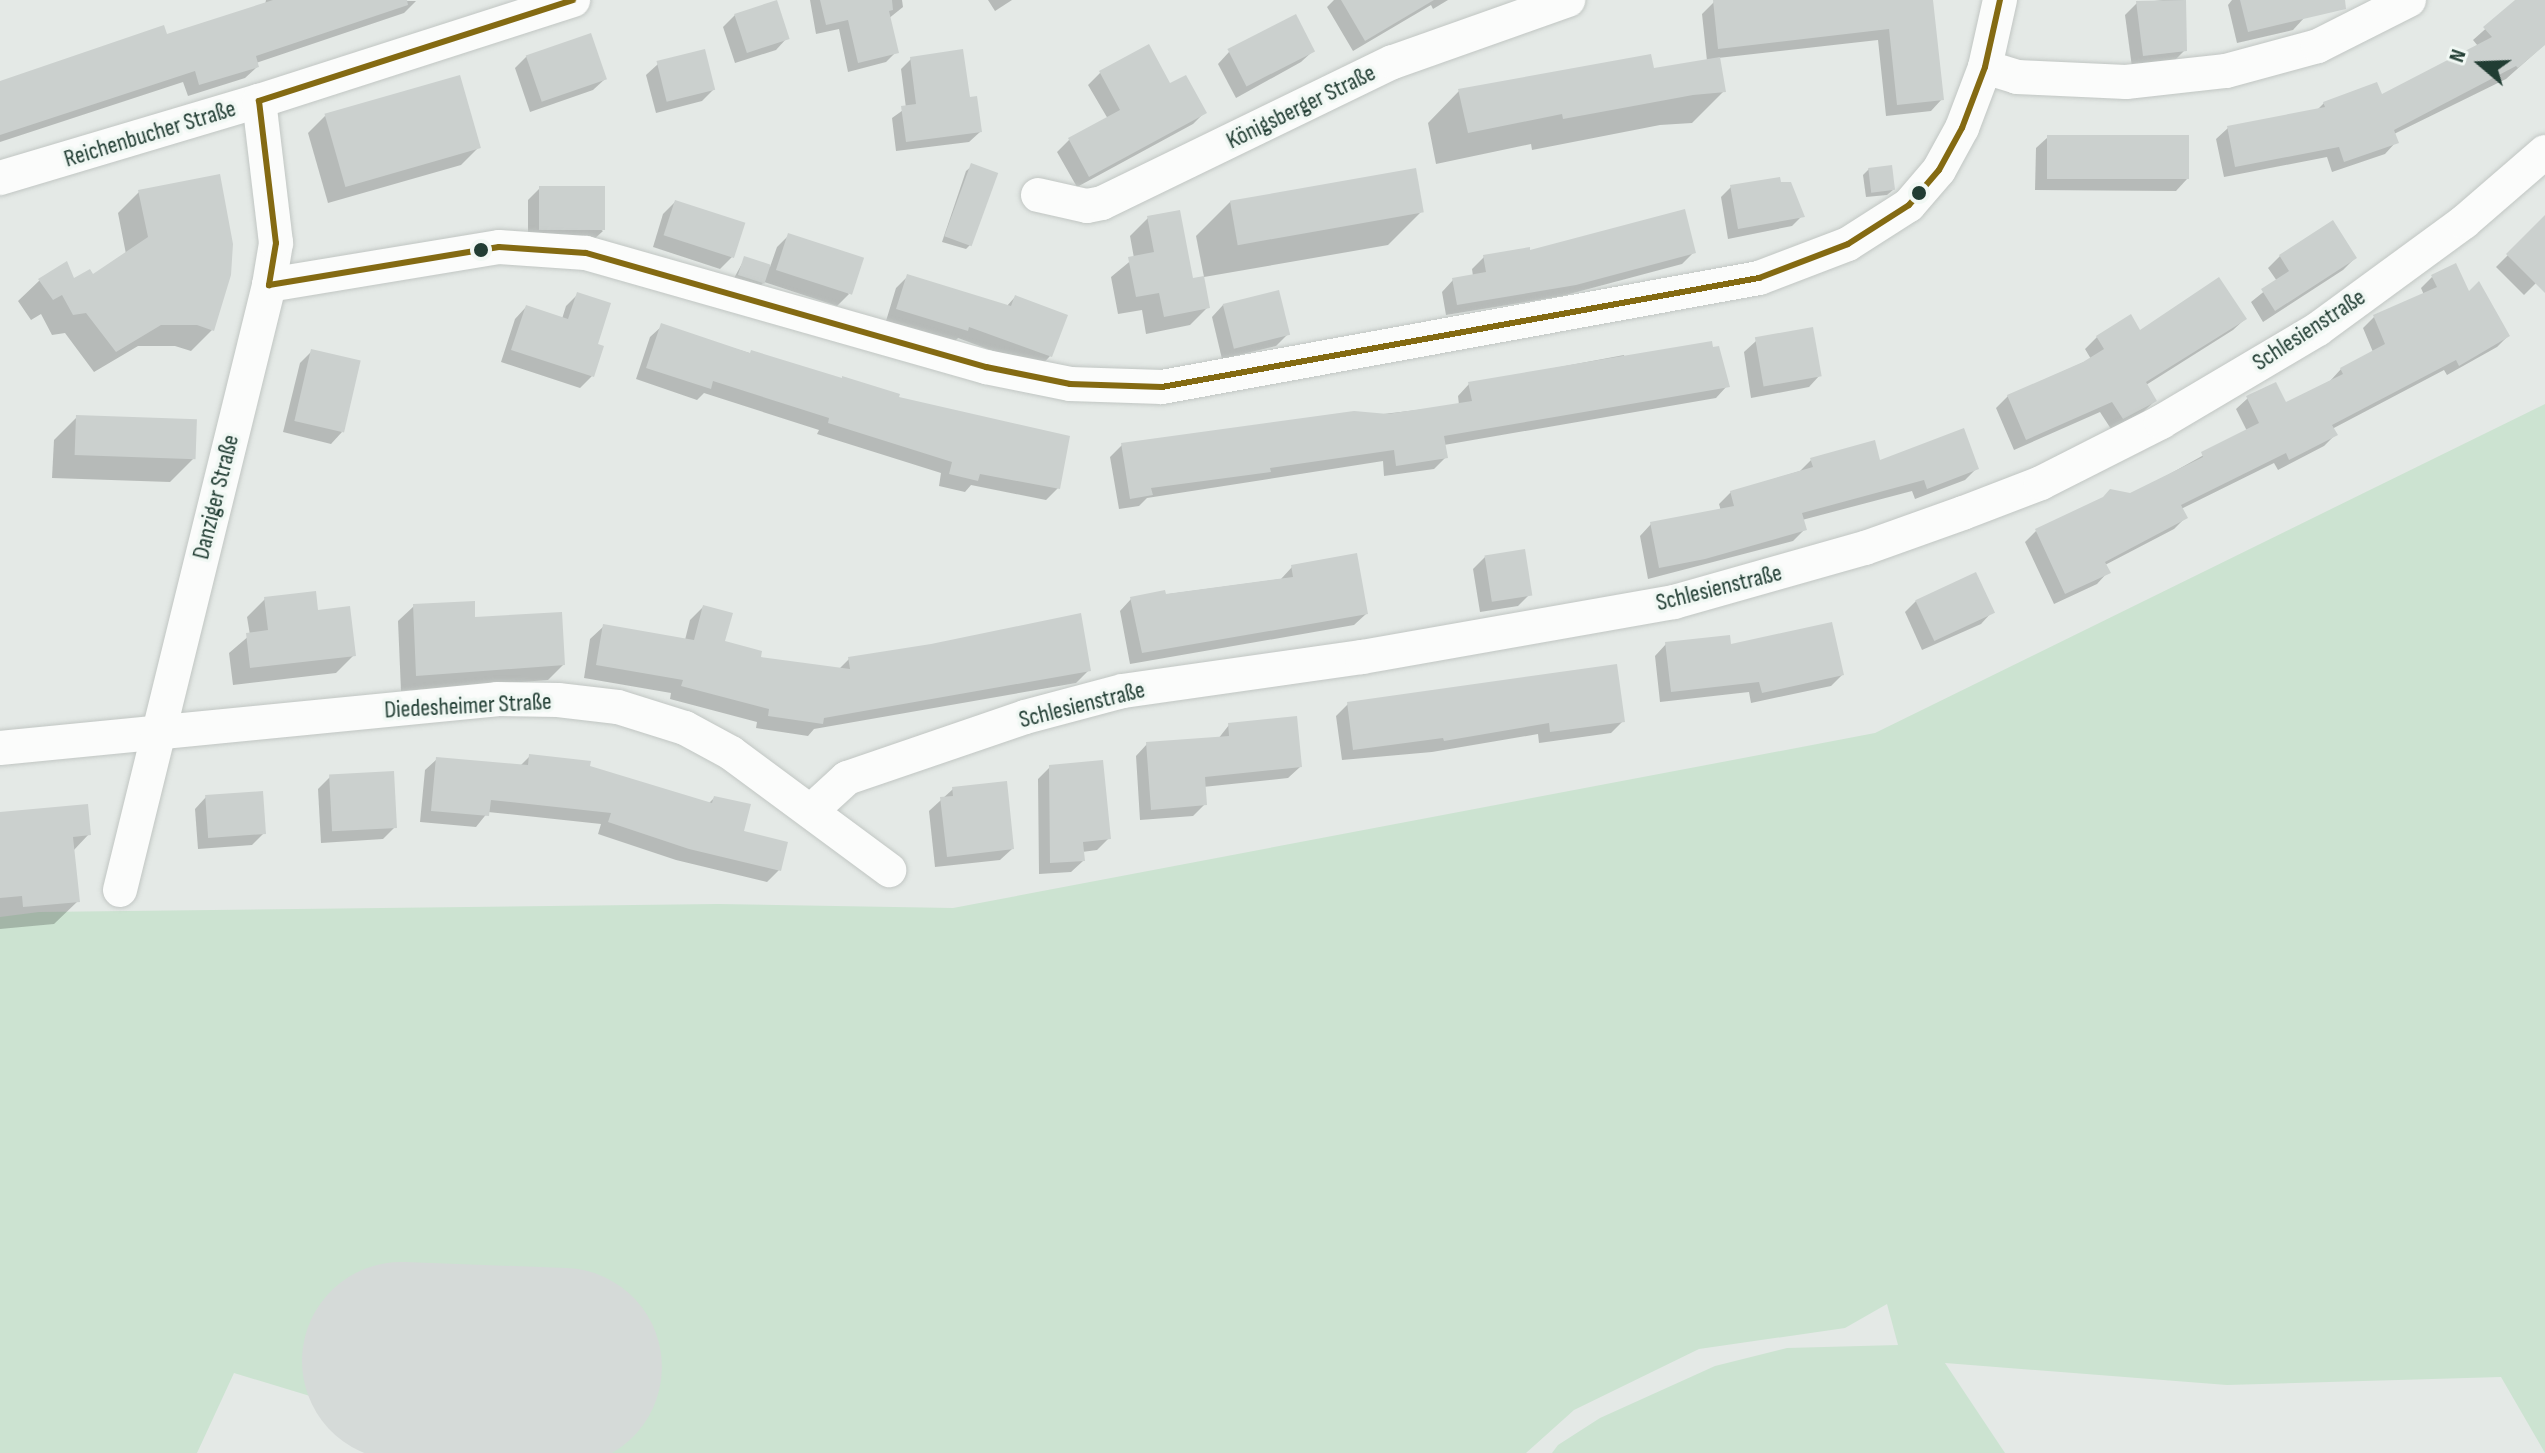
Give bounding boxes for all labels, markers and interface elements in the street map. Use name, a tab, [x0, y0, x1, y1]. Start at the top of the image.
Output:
north arrow	[2441, 24, 2521, 104]
text: N	[2443, 46, 2473, 66]
street label: Königsberger Straße	[1222, 59, 1380, 155]
street label: Reichenbucher Straße	[61, 94, 239, 174]
unlabelled marker	[1911, 185, 1927, 201]
unlabelled marker	[473, 242, 489, 258]
street label: Schlesienstraße	[2247, 283, 2371, 377]
street label: Danziger Straße	[187, 432, 245, 562]
street label: Schlesienstraße	[1653, 558, 1785, 618]
street label: Schlesienstraße	[1016, 675, 1148, 735]
street label: Diedesheimer Straße	[384, 687, 552, 725]

